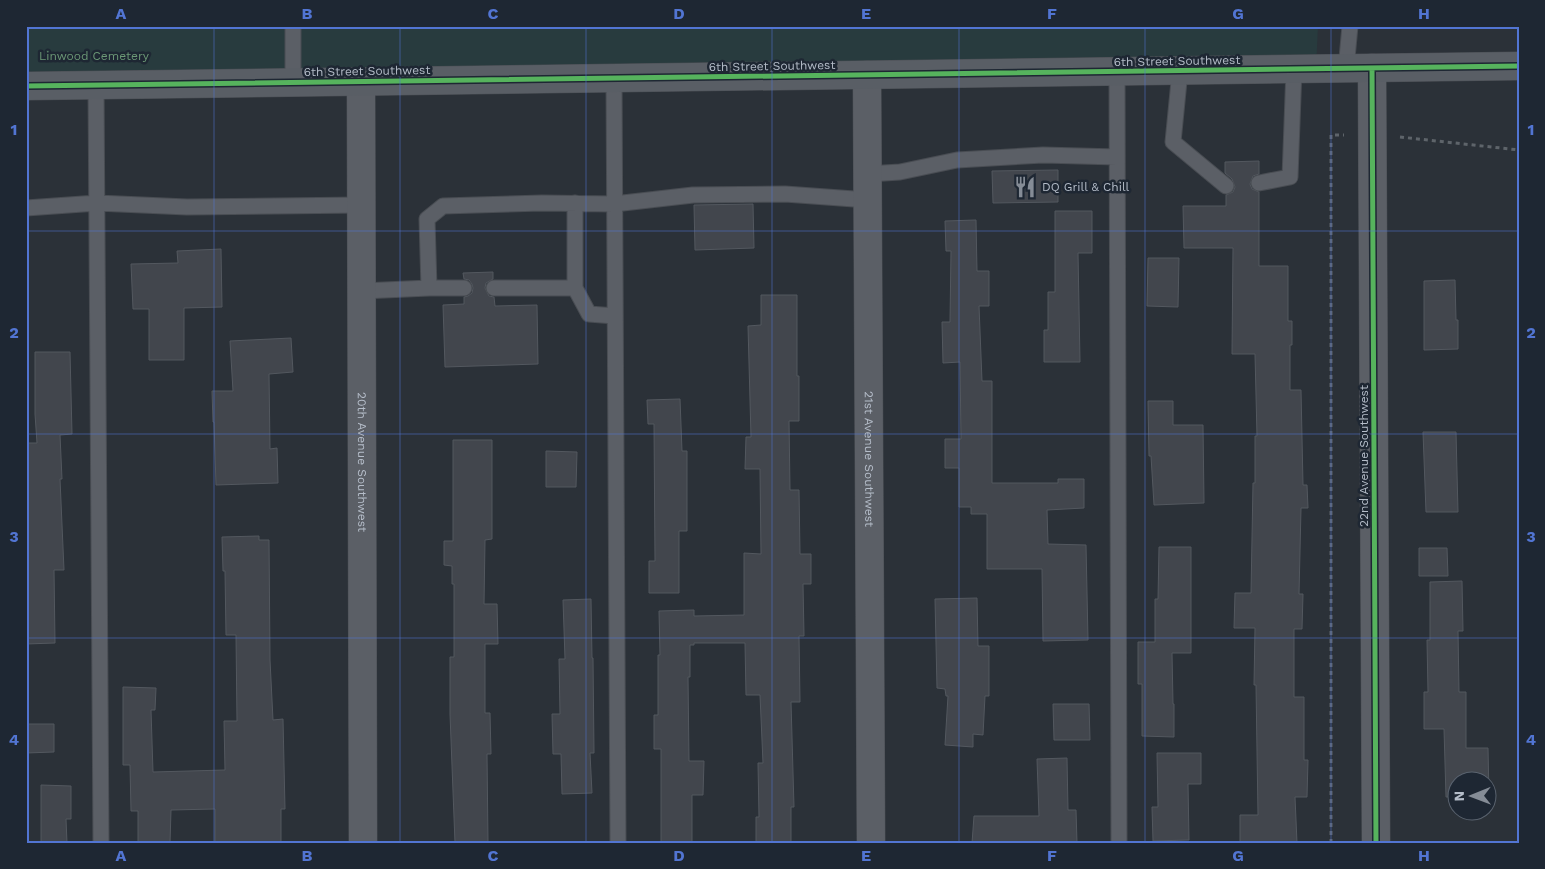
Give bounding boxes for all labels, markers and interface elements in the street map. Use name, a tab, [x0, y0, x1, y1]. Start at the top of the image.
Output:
text: A	[116, 4, 127, 23]
text: B	[302, 4, 313, 23]
text: C	[488, 4, 499, 23]
text: D	[673, 4, 685, 23]
text: E	[861, 4, 871, 23]
text: F	[1047, 4, 1057, 23]
text: G	[1232, 4, 1244, 23]
text: H	[1418, 4, 1430, 23]
park label: Linwood Cemetery	[39, 49, 150, 63]
street label: 6th Street Southwest	[1113, 53, 1241, 69]
street label: 6th Street Southwest	[708, 58, 836, 74]
street label: 6th Street Southwest	[303, 63, 431, 79]
text: 1	[11, 120, 17, 139]
text: 1	[1528, 120, 1534, 139]
restaurant icon: DQ Grill & Chill	[1012, 174, 1038, 200]
place label: DQ Grill & Chill	[1042, 180, 1130, 194]
text: 2	[9, 323, 19, 342]
text: 2	[1526, 323, 1536, 342]
street label: 22nd Avenue Southwest	[1357, 385, 1371, 527]
street label: 21st Avenue Southwest	[862, 391, 876, 527]
street label: 20th Avenue Southwest	[355, 392, 369, 532]
text: 3	[9, 527, 19, 546]
text: 3	[1526, 527, 1536, 546]
text: 4	[9, 730, 19, 749]
text: 4	[1526, 730, 1536, 749]
north arrow	[1448, 772, 1498, 822]
text: N	[1451, 791, 1467, 802]
text: A	[116, 846, 127, 865]
text: B	[302, 846, 313, 865]
text: C	[488, 846, 499, 865]
text: D	[673, 846, 685, 865]
text: E	[861, 846, 871, 865]
text: F	[1047, 846, 1057, 865]
text: G	[1232, 846, 1244, 865]
text: H	[1418, 846, 1430, 865]

